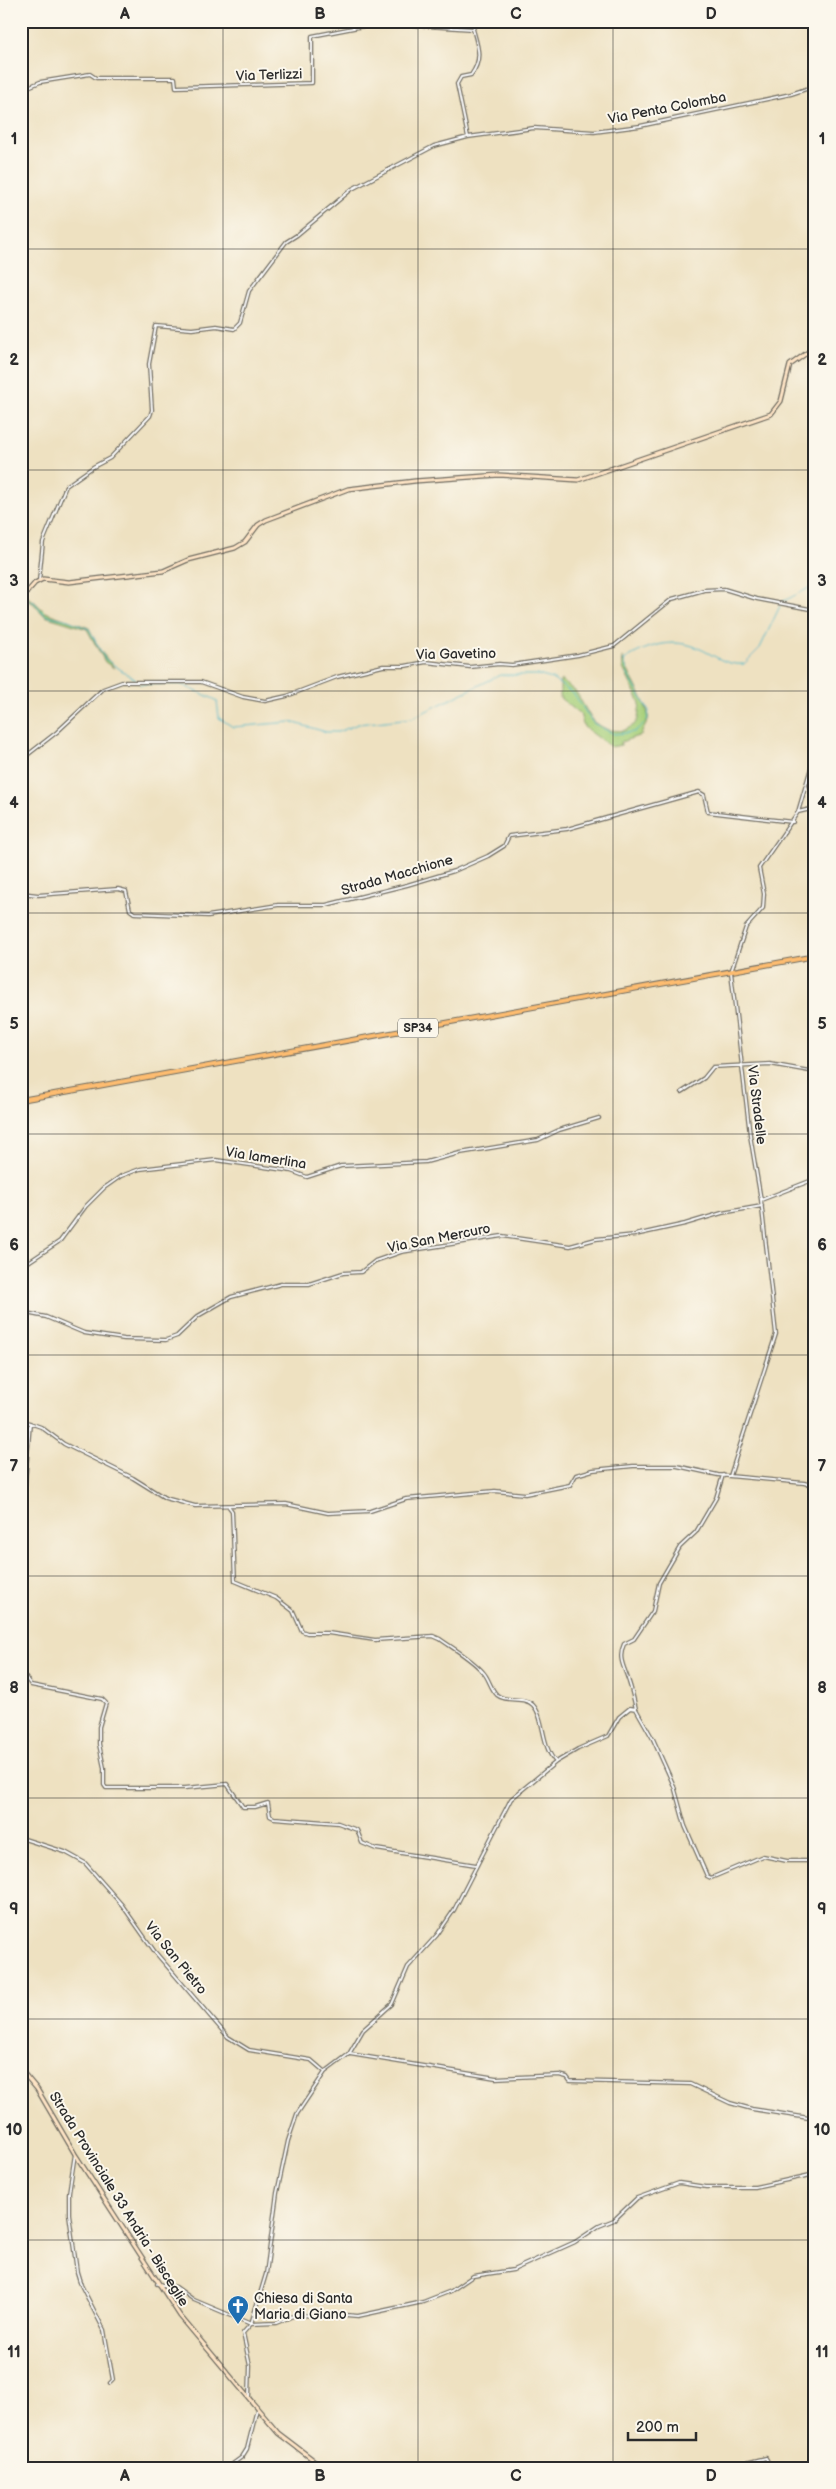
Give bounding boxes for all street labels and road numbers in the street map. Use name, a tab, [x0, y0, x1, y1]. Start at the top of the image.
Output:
street label: Via Terlizzi	[235, 65, 303, 85]
street label: Via Penta Colomba	[606, 88, 728, 128]
street label: Via Gavetino	[416, 645, 496, 663]
street label: Strada Macchione	[339, 851, 455, 899]
road number: SP34	[398, 1018, 438, 1038]
street label: Via Stradelle	[744, 1064, 770, 1146]
street label: Via lamerlina	[224, 1143, 308, 1173]
street label: Via San Mercuro	[386, 1220, 492, 1256]
street label: Via San Pietro	[141, 1918, 211, 1998]
street label: Strada Provinciale 33 Andria - Bisceglie	[46, 2089, 192, 2309]

